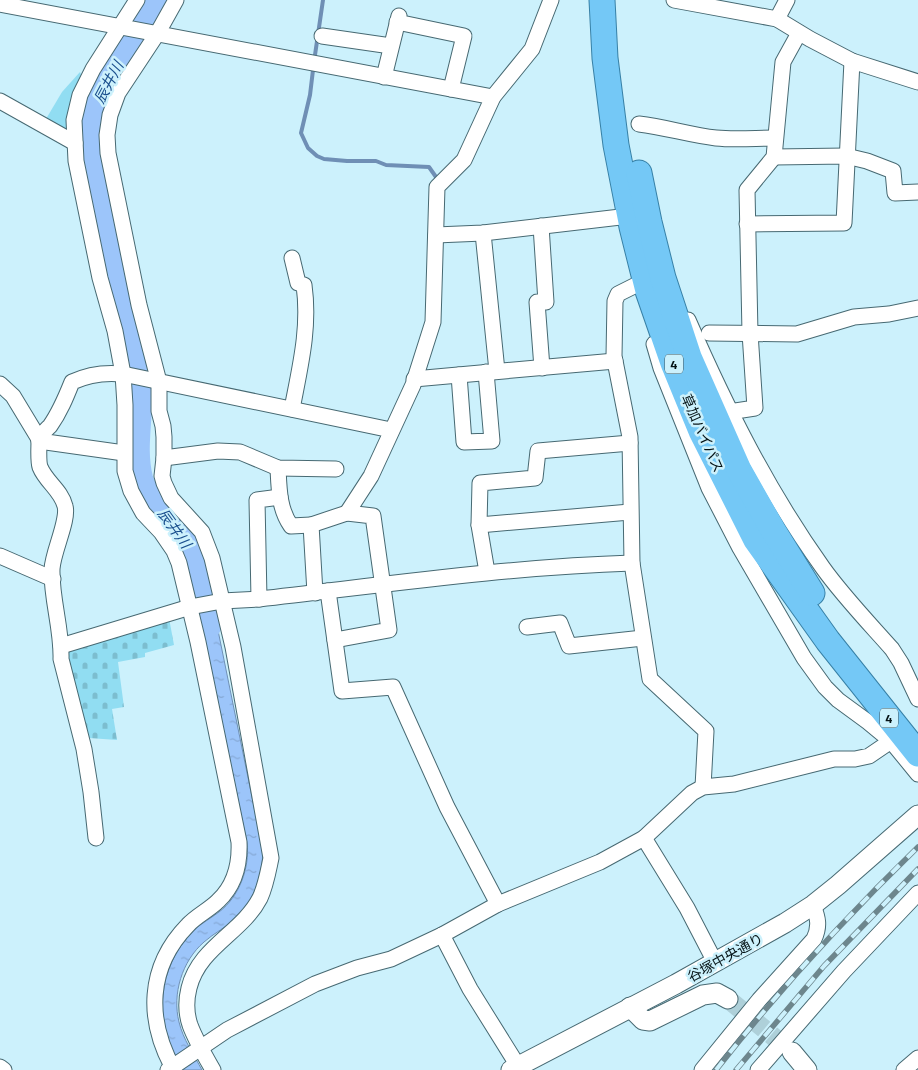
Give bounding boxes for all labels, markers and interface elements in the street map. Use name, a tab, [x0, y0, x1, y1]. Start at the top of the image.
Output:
water label: 辰井川	[89, 56, 127, 106]
road number: 4	[665, 354, 683, 374]
street label: 草加バイパス	[678, 391, 728, 475]
water label: 辰井川	[154, 505, 197, 553]
road number: 4	[880, 708, 898, 728]
street label: 谷塚中央通り	[684, 929, 766, 985]

